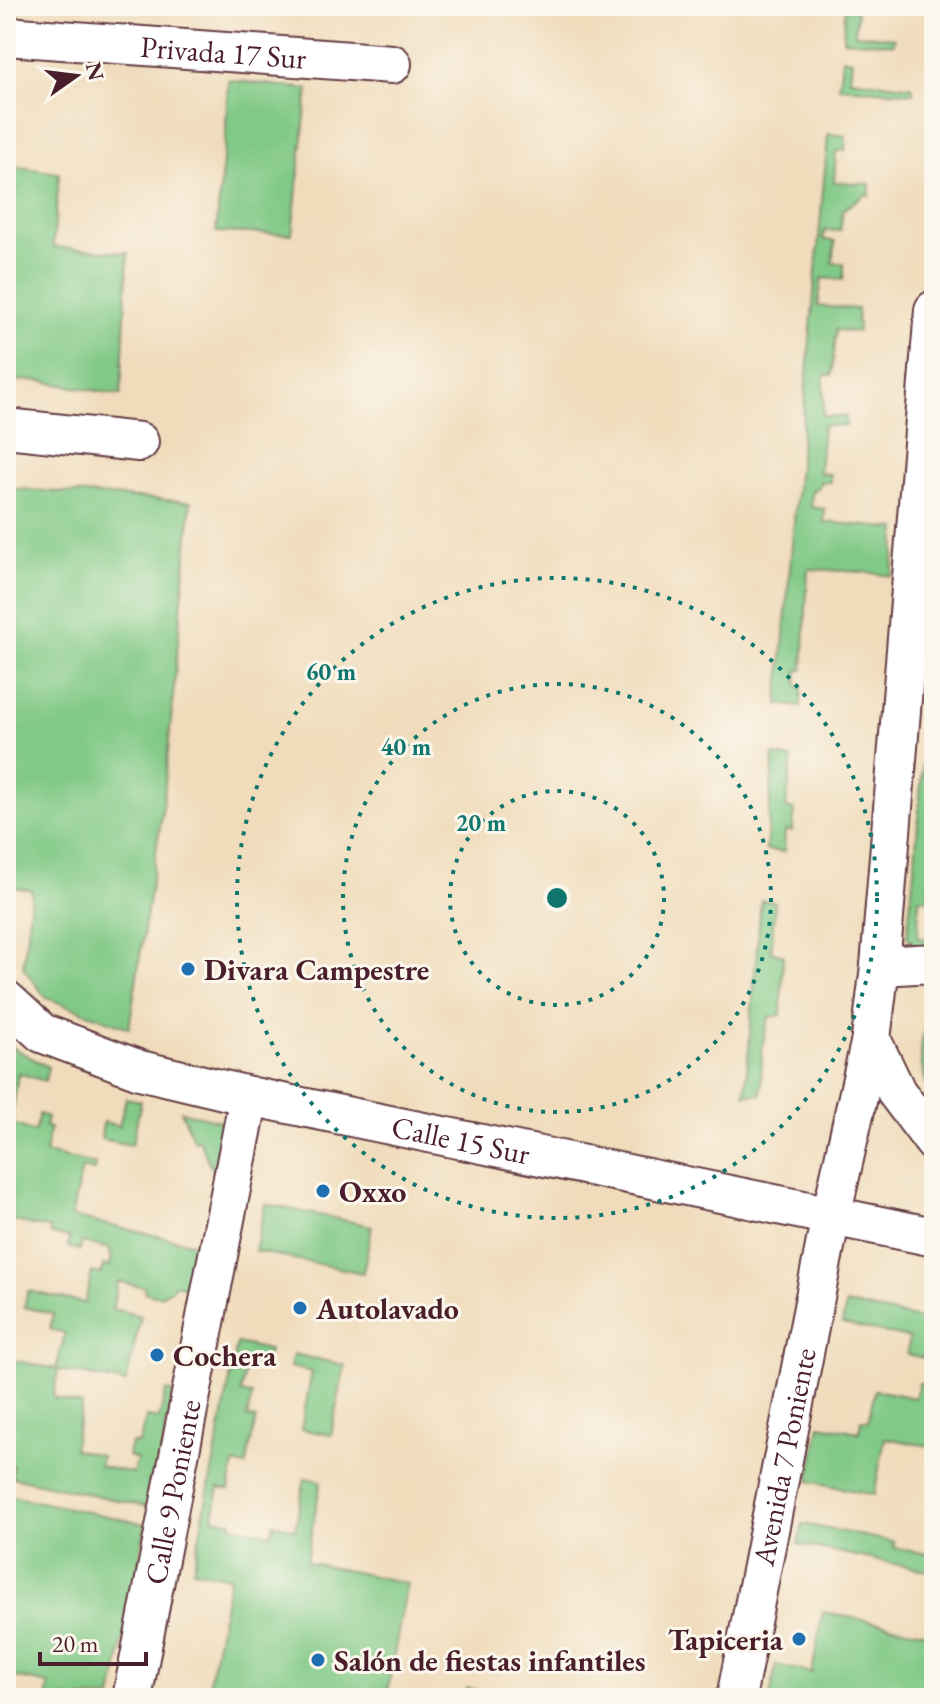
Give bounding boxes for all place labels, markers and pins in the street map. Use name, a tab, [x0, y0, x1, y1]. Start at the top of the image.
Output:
centre of rings	[543, 884, 571, 912]
place label: Divara Campestre	[204, 950, 429, 989]
marker: Divara Campestre	[179, 960, 197, 978]
place label: Oxxo	[339, 1172, 406, 1211]
marker: Oxxo	[314, 1182, 332, 1200]
place label: Autolavado	[315, 1289, 459, 1328]
marker: Autolavado	[291, 1299, 309, 1317]
place label: Cochera	[173, 1336, 277, 1375]
marker: Cochera	[148, 1346, 166, 1364]
place label: Tapiceria	[668, 1620, 784, 1659]
marker: Tapiceria	[790, 1630, 808, 1648]
place label: Salón de fiestas infantiles	[334, 1641, 645, 1680]
marker: Salón de fiestas infantiles	[309, 1651, 327, 1669]

